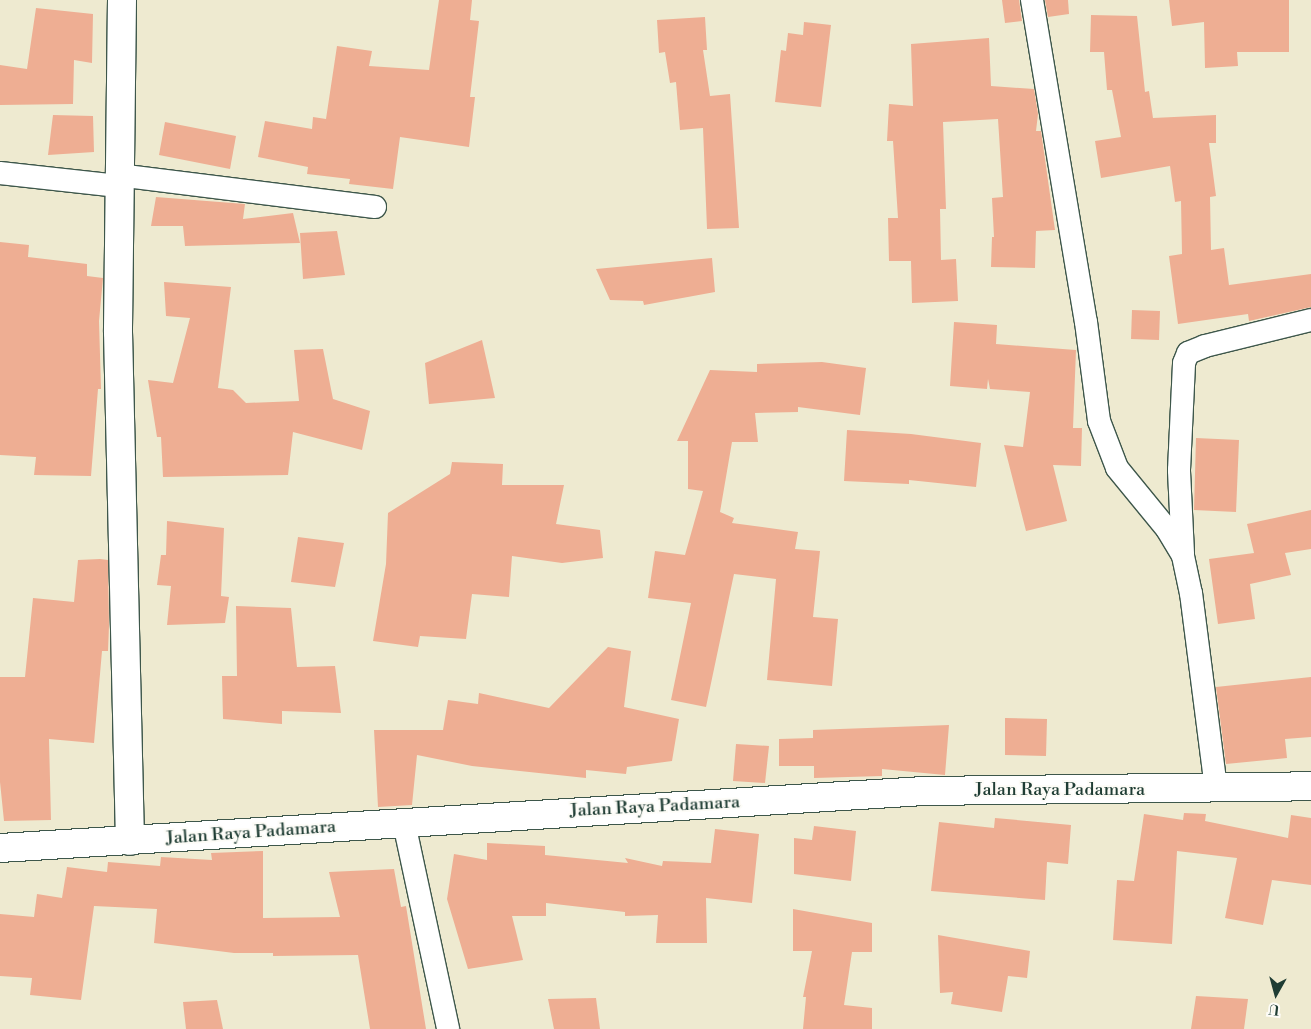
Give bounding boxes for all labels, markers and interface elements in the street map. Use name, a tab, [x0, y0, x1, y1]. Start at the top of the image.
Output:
street label: Jalan Raya Padamara	[975, 779, 1145, 801]
street label: Jalan Raya Padamara	[569, 792, 741, 822]
street label: Jalan Raya Padamara	[165, 816, 337, 850]
north arrow	[1251, 969, 1301, 1019]
text: U	[1268, 999, 1281, 1018]

